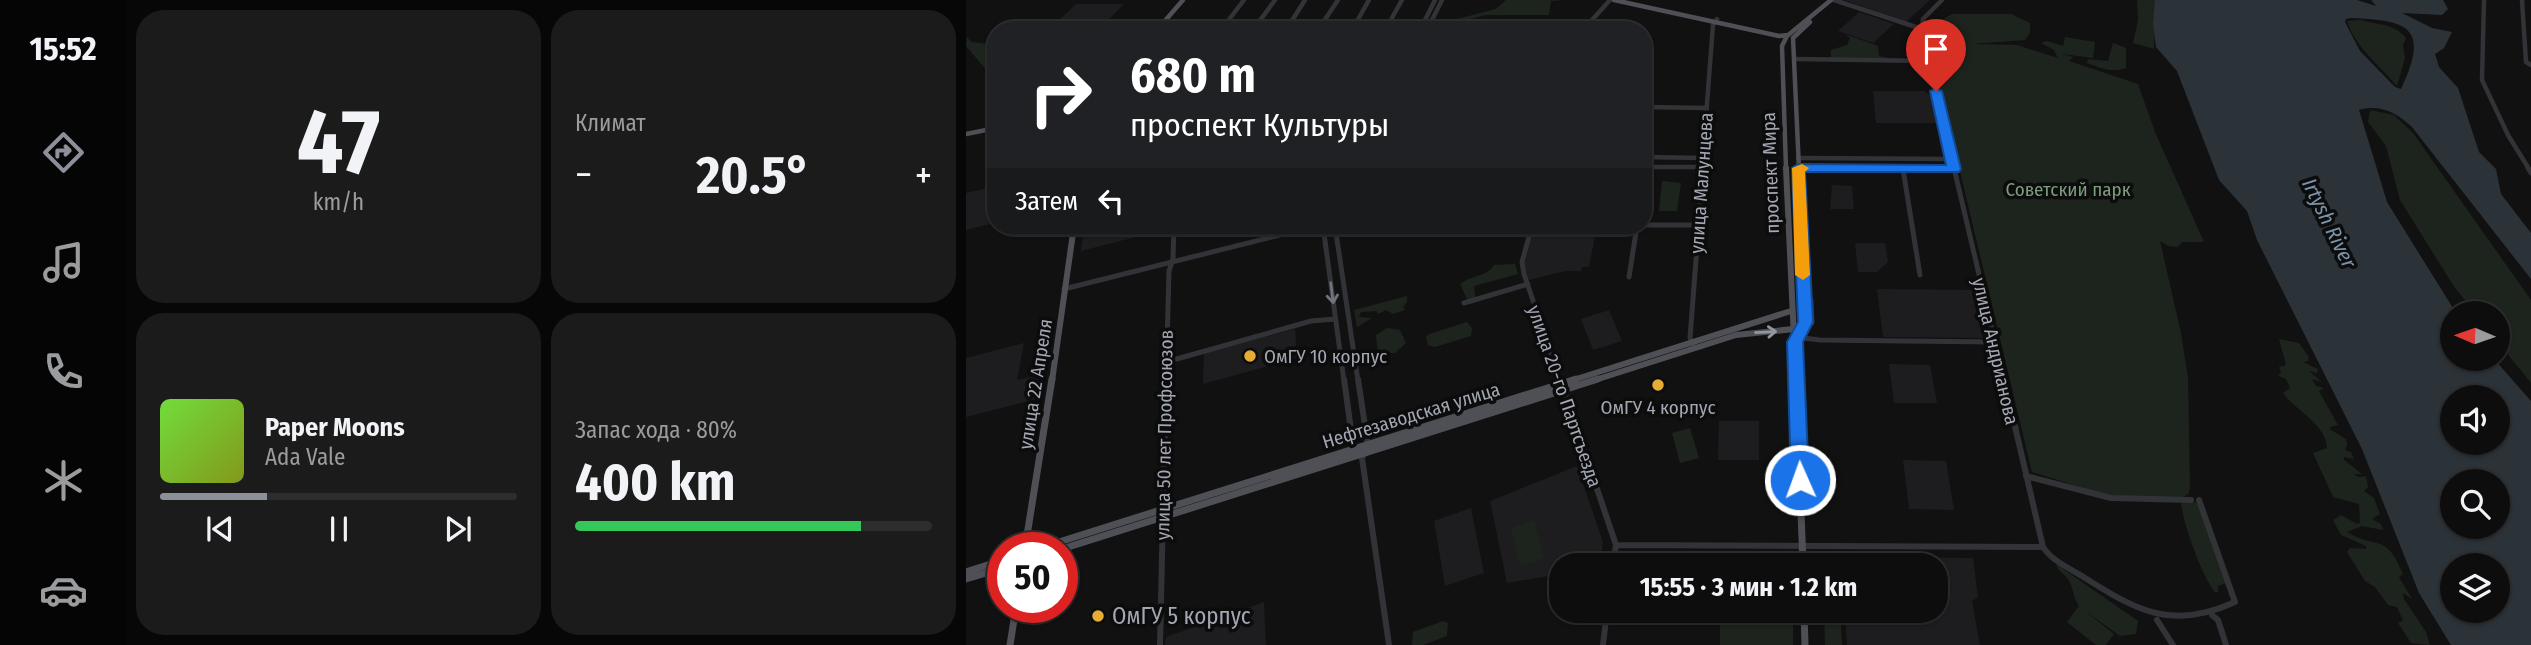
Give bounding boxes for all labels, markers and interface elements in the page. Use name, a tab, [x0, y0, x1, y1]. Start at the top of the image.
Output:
pin	[1906, 19, 1966, 91]
text: 15:52	[30, 30, 96, 68]
icon: arrive	[1917, 30, 1955, 68]
text: 680 m	[1130, 46, 1256, 105]
icon: right	[1015, 49, 1106, 140]
text: 47	[297, 88, 380, 197]
text: проспект Культуры	[1130, 106, 1389, 144]
text: Климат	[575, 109, 646, 137]
street label: улица Малунцева	[1685, 112, 1718, 254]
street label: проспект Мира	[1757, 112, 1784, 234]
icon: directions	[39, 128, 88, 177]
text: 20.5°	[696, 144, 811, 207]
text: −	[575, 152, 592, 198]
text: +	[915, 152, 932, 198]
water label: Irtysh River	[2296, 174, 2362, 273]
park label: Советский парк	[2005, 178, 2131, 201]
icon: left	[1092, 182, 1130, 220]
text: Затем	[1015, 186, 1078, 217]
text: km/h	[313, 188, 364, 216]
icon: music	[39, 238, 88, 287]
street label: улица Андрианова	[1967, 275, 2024, 427]
one-way arrow	[1325, 282, 1338, 304]
north arrow	[2440, 301, 2510, 371]
map controls	[2440, 301, 2510, 623]
street label: улица 20-го Партсъезда	[1523, 302, 1606, 490]
street label: улица 22 Апреля	[1014, 317, 1057, 451]
one-way arrow	[1754, 325, 1777, 338]
street label: улица 50 лет Профсоюзов	[1151, 330, 1178, 540]
place label: ОмГУ 10 корпус	[1264, 345, 1387, 368]
icon: phone	[39, 347, 88, 396]
marker: ОмГУ 10 корпус	[1242, 348, 1258, 364]
marker: ОмГУ 4 корпус	[1650, 377, 1666, 393]
street label: Нефтезаводская улица	[1320, 378, 1503, 453]
button: sound	[2440, 385, 2510, 455]
place label: ОмГУ 4 корпус	[1600, 396, 1716, 419]
text: Paper Moons	[265, 412, 405, 443]
text: Запас хода · 80%	[575, 416, 737, 444]
text: Ada Vale	[265, 443, 345, 471]
position arrow	[1763, 443, 1837, 517]
text: 400 km	[575, 451, 735, 514]
icon: climate	[39, 456, 88, 505]
button: search	[2440, 469, 2510, 539]
icon: previous	[201, 510, 239, 548]
icon: pause	[320, 510, 358, 548]
icon: next	[439, 510, 477, 548]
speed limit sign: 50	[987, 532, 1078, 623]
button: layers	[2440, 553, 2510, 623]
icon: car	[39, 566, 88, 615]
text: 15:55 · 3 мин · 1.2 km	[1640, 572, 1857, 603]
place label: ОмГУ 5 корпус	[1112, 602, 1251, 630]
marker: ОмГУ 5 корпус	[1090, 608, 1106, 624]

